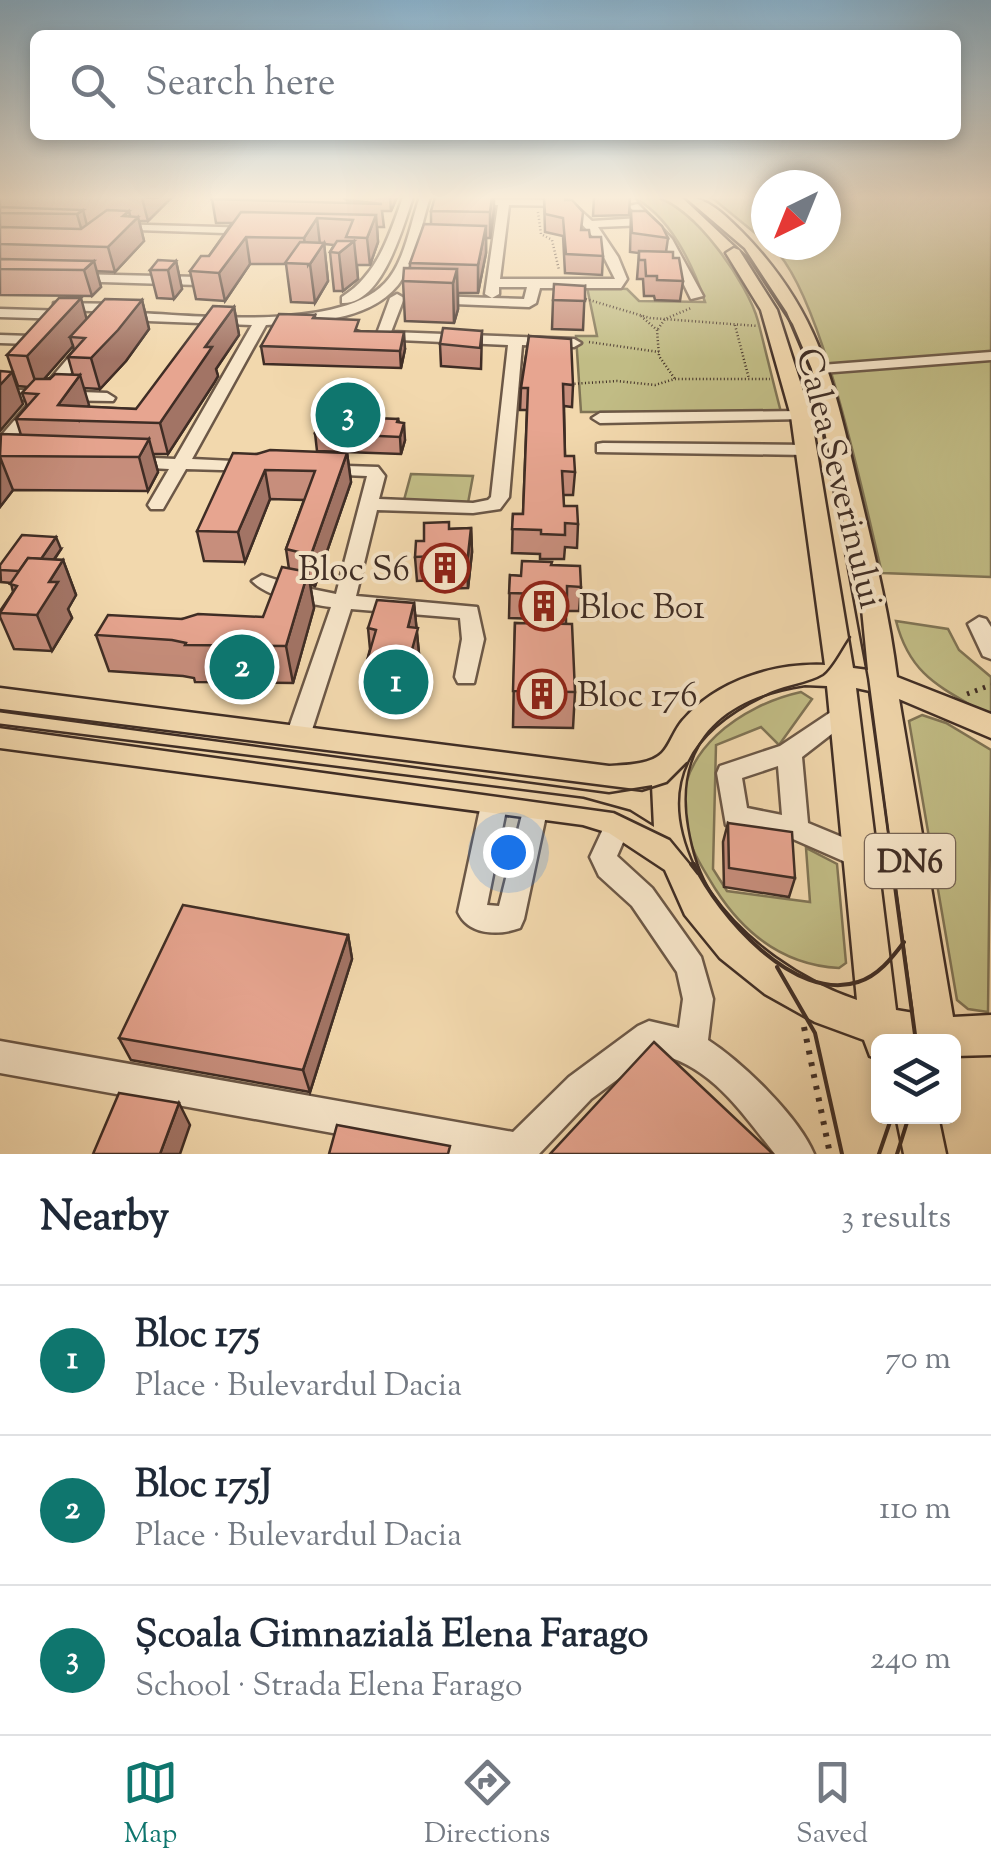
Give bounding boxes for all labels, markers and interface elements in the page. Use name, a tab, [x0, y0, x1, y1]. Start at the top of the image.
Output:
search box	[30, 30, 961, 140]
icon: search	[65, 58, 120, 113]
text: Search here	[145, 58, 336, 112]
north arrow	[751, 170, 841, 260]
street label: Calea Severinului	[781, 343, 895, 614]
pin: 3	[316, 378, 380, 452]
building icon: Bloc S6	[419, 542, 471, 594]
place label: Bloc S6	[298, 546, 410, 597]
building icon: Bloc B01	[518, 580, 570, 632]
place label: Bloc B01	[579, 584, 705, 635]
pin: 2	[210, 630, 274, 704]
pin: 1	[364, 644, 428, 720]
building icon: Bloc 176	[516, 668, 568, 720]
place label: Bloc 176	[577, 672, 698, 723]
your location	[483, 827, 534, 878]
road number: DN6	[865, 834, 955, 888]
map controls	[871, 1034, 961, 1124]
button: layers	[871, 1034, 961, 1124]
text: Nearby	[40, 1189, 169, 1249]
text: 3 results	[841, 1196, 951, 1242]
text: Bloc 175	[135, 1310, 260, 1364]
text: 1	[67, 1337, 78, 1383]
text: 70 m	[885, 1337, 951, 1383]
text: Place · Bulevardul Dacia	[135, 1364, 462, 1410]
text: Bloc 175J	[135, 1460, 271, 1514]
text: 2	[65, 1487, 80, 1533]
text: 110 m	[879, 1487, 951, 1533]
text: Place · Bulevardul Dacia	[135, 1514, 462, 1560]
text: Școala Gimnazială Elena Farago	[135, 1610, 648, 1664]
text: 3	[66, 1637, 79, 1683]
text: 240 m	[870, 1637, 951, 1683]
text: School · Strada Elena Farago	[135, 1664, 522, 1710]
tab: Map	[123, 1755, 178, 1855]
tab: Directions	[424, 1755, 550, 1855]
tab: Saved	[796, 1755, 868, 1855]

